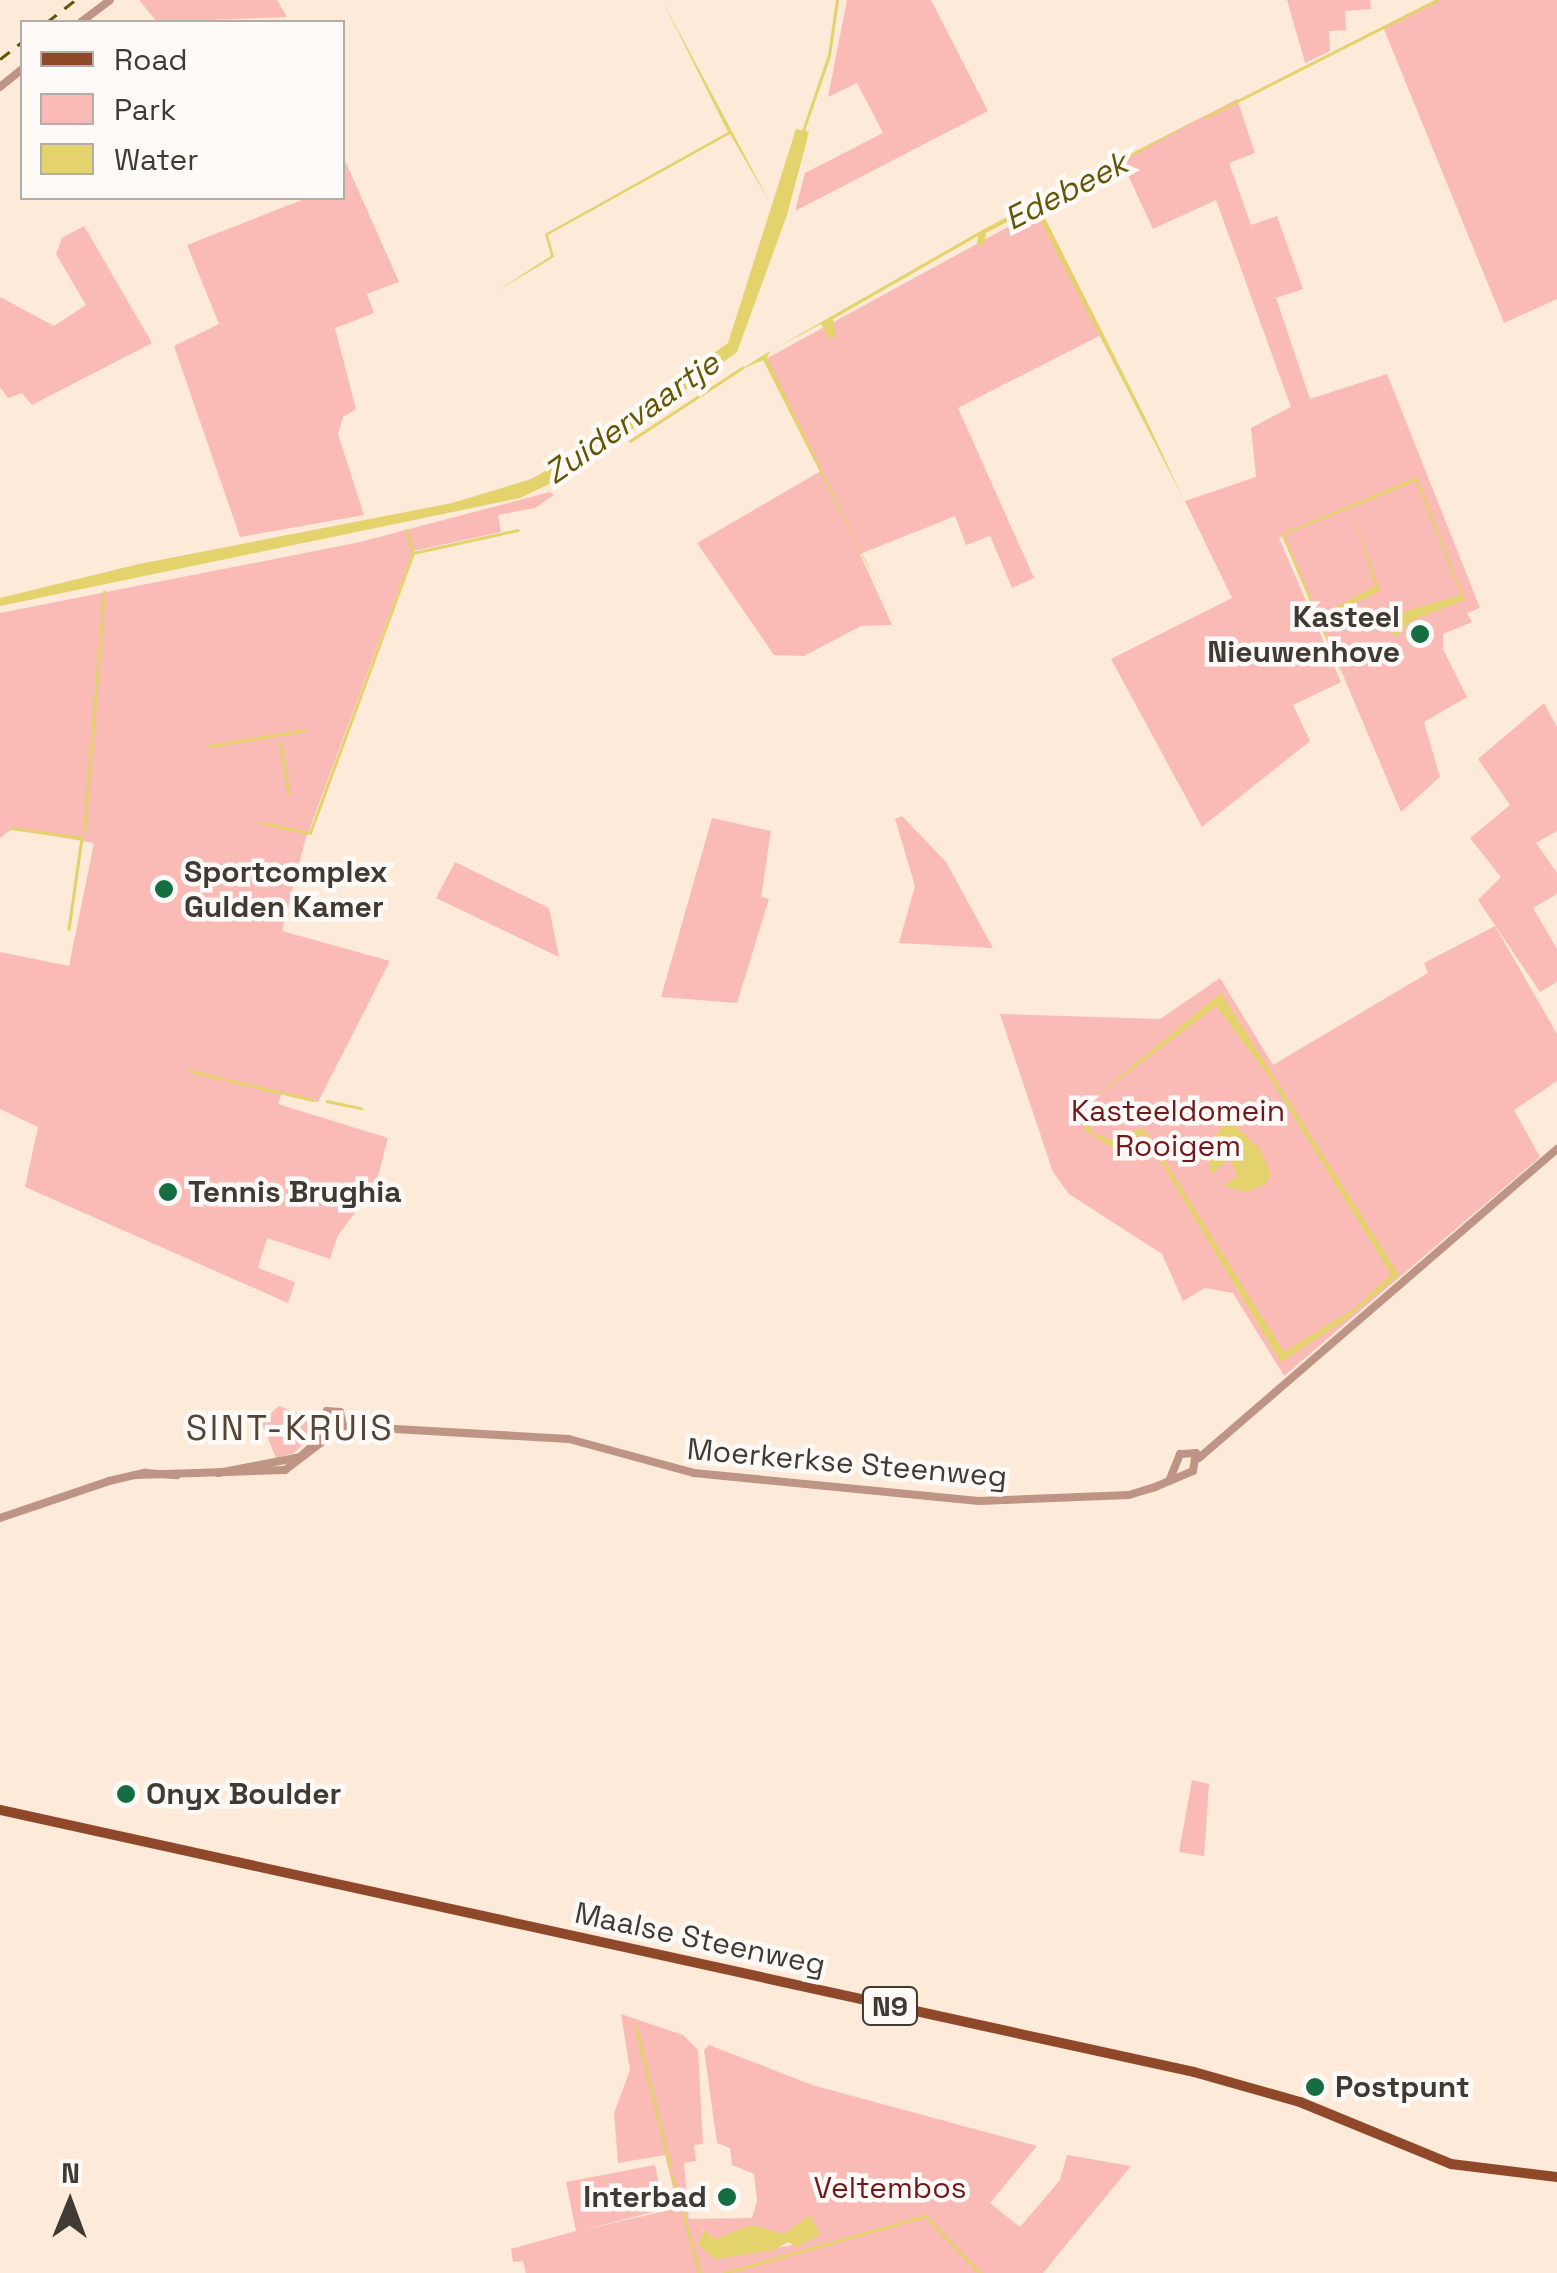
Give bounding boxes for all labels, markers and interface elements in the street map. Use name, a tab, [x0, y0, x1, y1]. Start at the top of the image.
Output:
legend	[20, 20, 345, 200]
text: Road	[114, 40, 188, 79]
text: Park	[114, 90, 176, 129]
text: Water	[114, 140, 199, 179]
water label: Edebeek	[998, 144, 1134, 238]
water label: Zuidervaartje	[537, 344, 727, 492]
place label: Kasteel Nieuwenhove	[1207, 599, 1400, 670]
marker: Kasteel Nieuwenhove	[1409, 623, 1431, 645]
place label: Sportcomplex Gulden Kamer	[184, 854, 387, 924]
marker: Sportcomplex Gulden Kamer	[153, 878, 175, 900]
park label: Kasteeldomein Rooigem	[1071, 1093, 1285, 1164]
place label: Tennis Brughia	[188, 1174, 402, 1210]
marker: Tennis Brughia	[157, 1181, 179, 1203]
district label: SINT-KRUIS	[186, 1407, 394, 1449]
street label: Moerkerkse Steenweg	[685, 1431, 1009, 1495]
place label: Onyx Boulder	[146, 1776, 341, 1812]
marker: Onyx Boulder	[115, 1783, 137, 1805]
street label: Maalse Steenweg	[571, 1895, 829, 1983]
road number: N9	[860, 1983, 920, 2029]
place label: Postpunt	[1335, 2069, 1470, 2105]
marker: Postpunt	[1304, 2076, 1326, 2098]
north arrow	[20, 2153, 120, 2253]
text: N	[61, 2155, 80, 2191]
park label: Veltembos	[813, 2170, 967, 2206]
place label: Interbad	[583, 2179, 707, 2215]
marker: Interbad	[716, 2186, 738, 2208]

